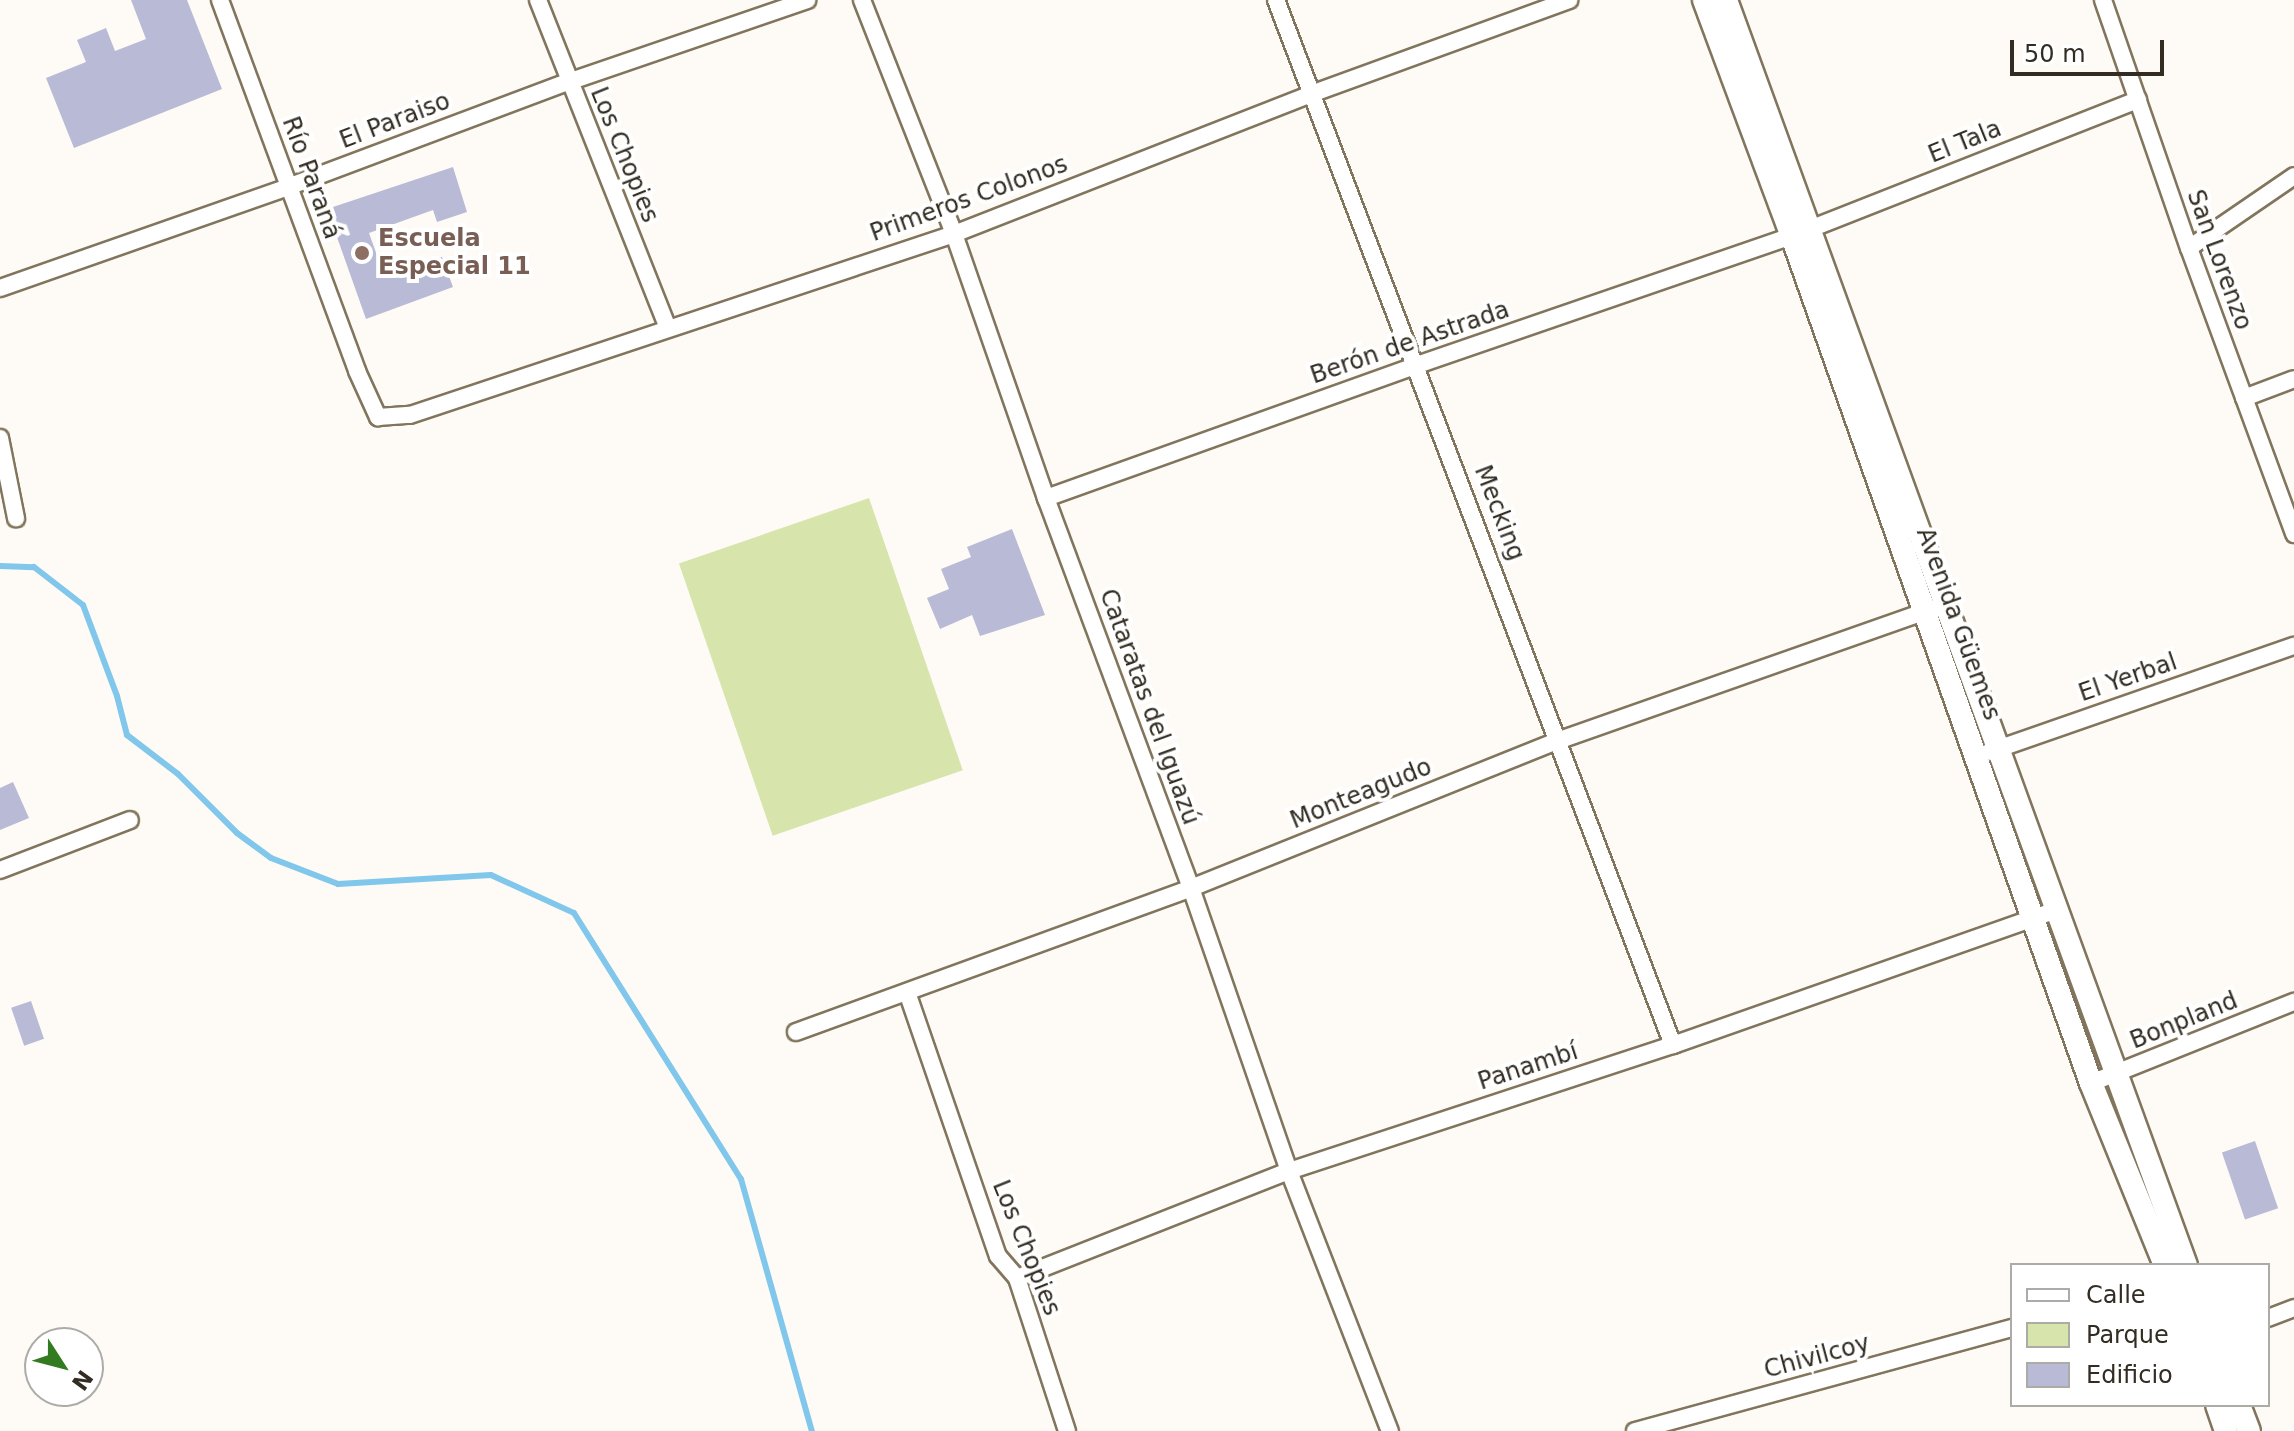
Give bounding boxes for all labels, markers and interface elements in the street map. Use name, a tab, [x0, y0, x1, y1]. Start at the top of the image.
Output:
scale bar	[2014, 24, 2168, 74]
text: 50 m	[2024, 40, 2086, 68]
street label: Los Chopies	[584, 83, 664, 227]
street label: El Paraiso	[336, 87, 454, 155]
street label: Río Paraná	[276, 113, 346, 243]
street label: El Tala	[1924, 114, 2006, 170]
street label: Primeros Colonos	[866, 150, 1072, 248]
street label: San Lorenzo	[2180, 186, 2258, 334]
place label: Escuela Especial 11	[378, 225, 531, 281]
marker: Escuela Especial 11	[353, 244, 371, 262]
street label: Berón de Astrada	[1307, 295, 1513, 391]
street label: Mecking	[1468, 461, 1530, 565]
street label: Avenida Güemes	[1910, 524, 2006, 724]
street label: Cataratas del Iguazú	[1093, 585, 1205, 829]
street label: El Yerbal	[2075, 648, 2181, 708]
street label: Monteagudo	[1286, 753, 1436, 835]
street label: Bonpland	[2126, 986, 2242, 1056]
street label: Panambí	[1474, 1037, 1582, 1097]
street label: Los Chopies	[986, 1176, 1066, 1320]
legend	[2010, 1263, 2270, 1407]
text: Calle	[2086, 1281, 2146, 1309]
text: Parque	[2086, 1321, 2169, 1349]
north arrow	[24, 1327, 104, 1407]
street label: Chivilcoy	[1761, 1329, 1873, 1385]
text: Edificio	[2086, 1361, 2173, 1389]
text: N	[67, 1365, 98, 1395]

